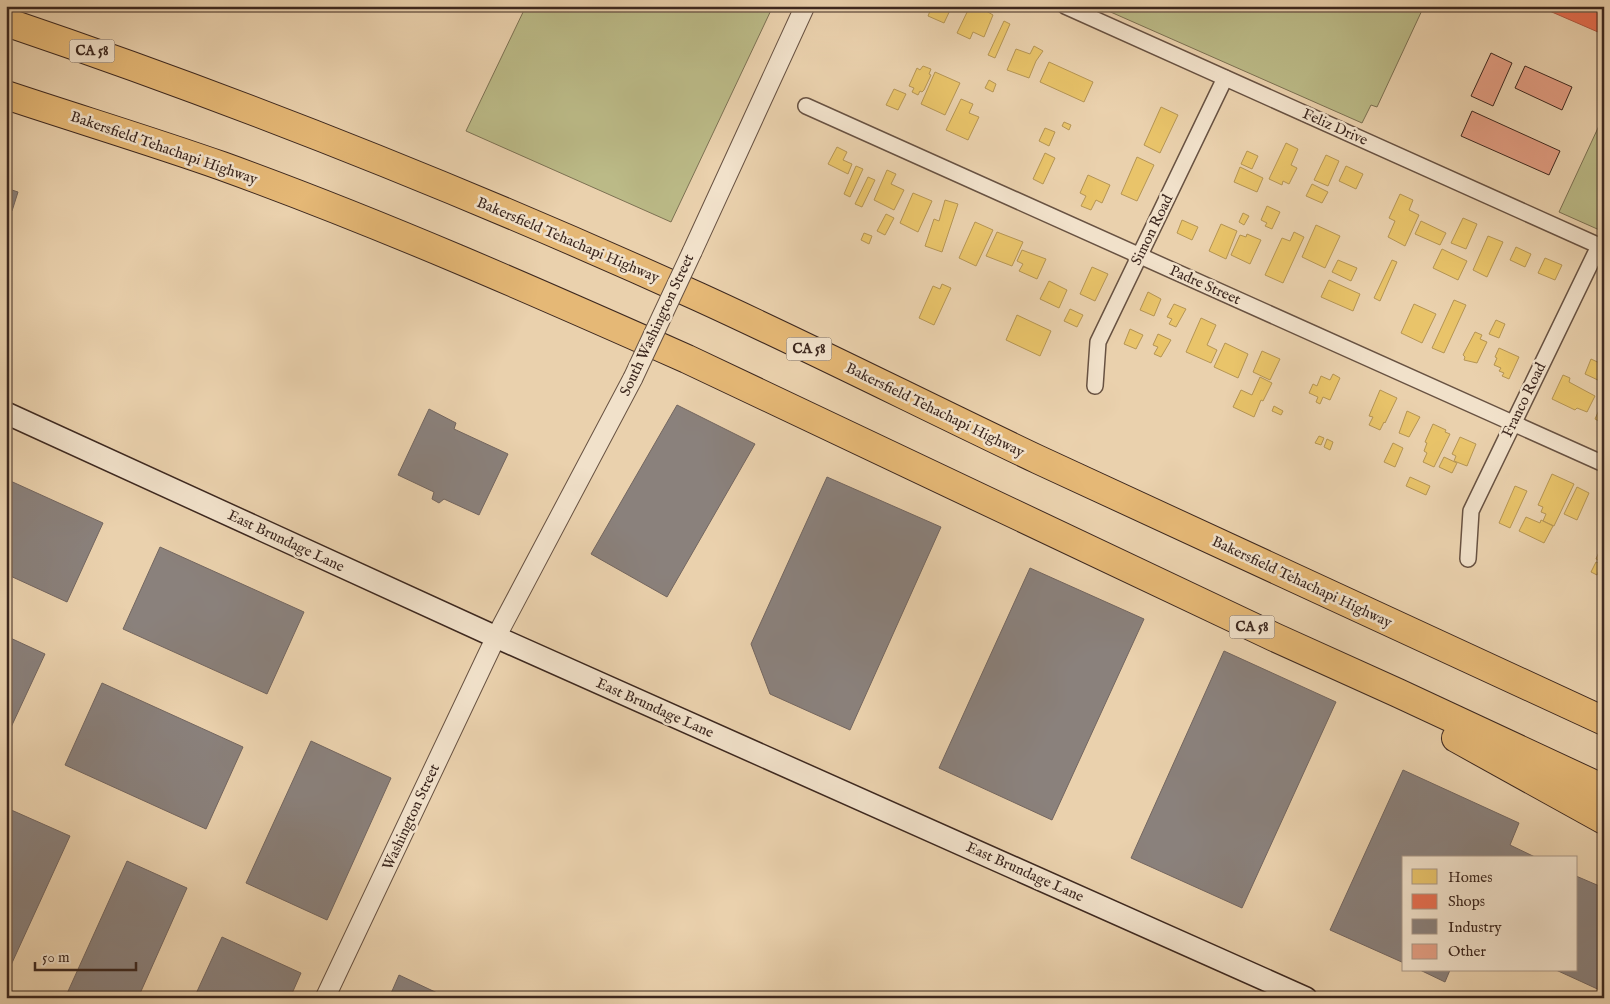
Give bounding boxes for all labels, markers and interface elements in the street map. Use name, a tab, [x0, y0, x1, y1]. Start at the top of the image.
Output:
road number: CA 58	[70, 40, 114, 62]
street label: Feliz Drive	[1299, 104, 1371, 150]
street label: Bakersfield Tehachapi Highway	[68, 107, 261, 189]
street label: Simon Road	[1127, 191, 1178, 269]
street label: Bakersfield Tehachapi Highway	[474, 193, 663, 287]
street label: South Washington Street	[616, 251, 698, 399]
street label: Padre Street	[1166, 261, 1244, 309]
road number: CA 58	[786, 338, 832, 360]
street label: Bakersfield Tehachapi Highway	[843, 358, 1028, 462]
street label: Franco Road	[1498, 359, 1551, 441]
street label: East Brundage Lane	[225, 506, 347, 576]
street label: Bakersfield Tehachapi Highway	[1209, 532, 1396, 632]
road number: CA 58	[1230, 616, 1274, 638]
street label: East Brundage Lane	[593, 674, 717, 742]
street label: Washington Street	[378, 761, 444, 873]
street label: East Brundage Lane	[963, 838, 1087, 906]
legend	[1402, 856, 1578, 972]
text: Homes	[1448, 868, 1492, 887]
text: Shops	[1448, 892, 1485, 911]
text: Industry	[1448, 918, 1502, 937]
scale bar	[35, 939, 136, 971]
text: Other	[1448, 942, 1486, 961]
text: 50 m	[42, 948, 70, 967]

